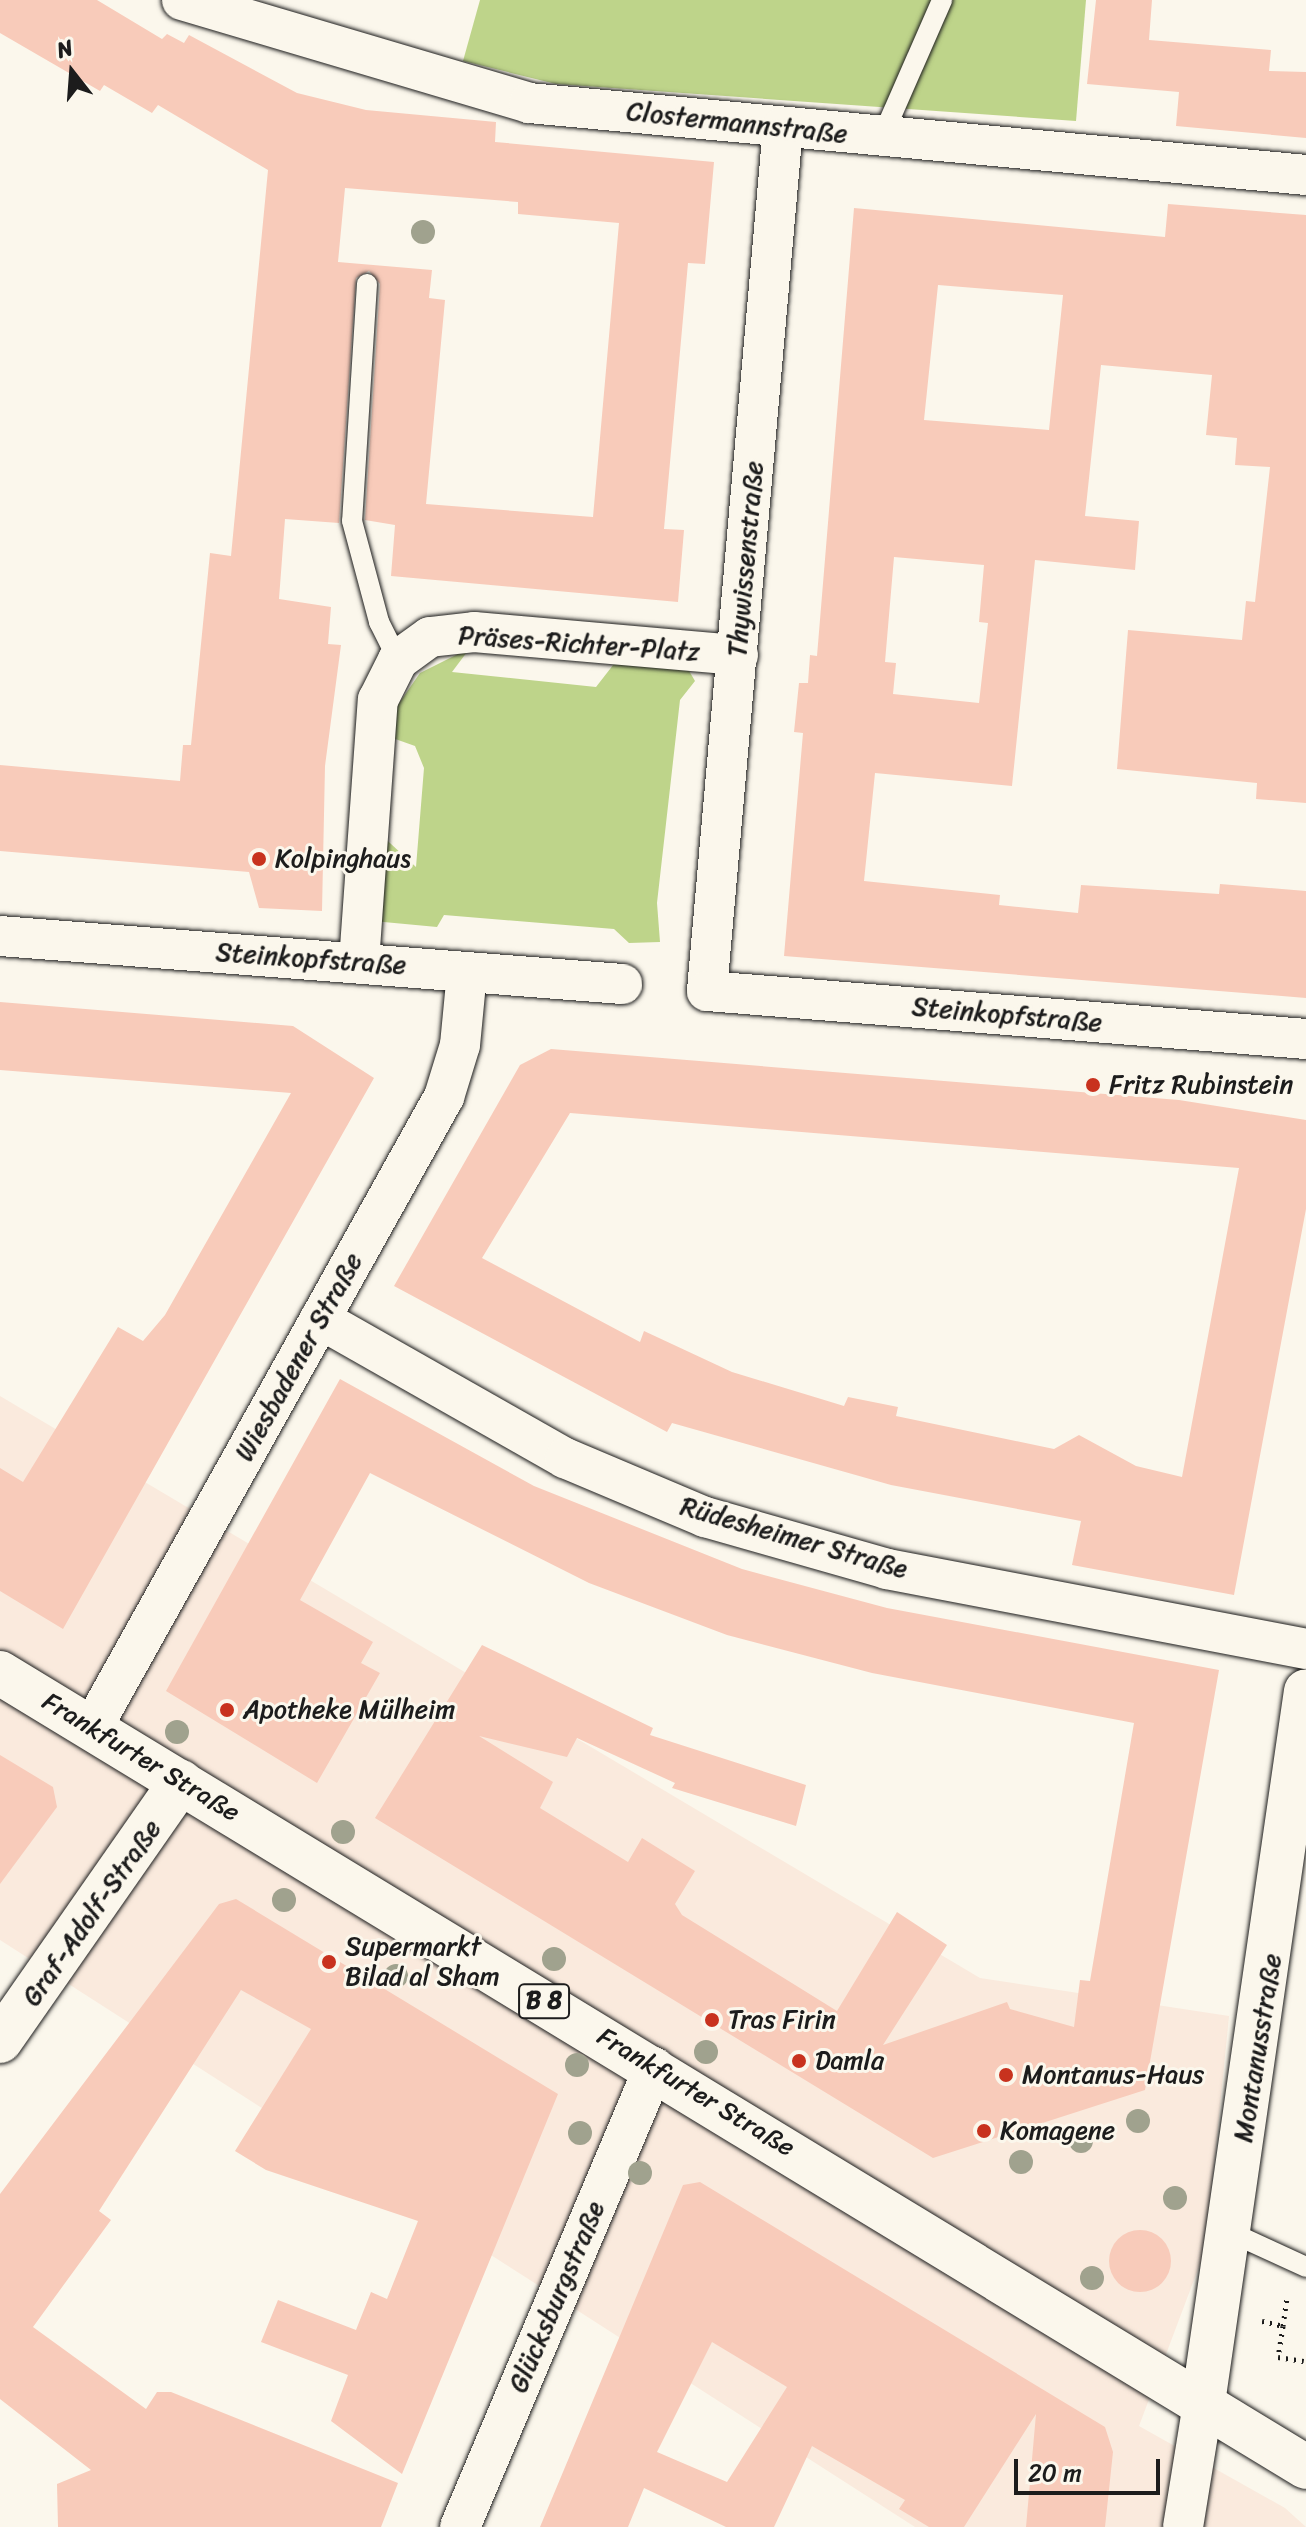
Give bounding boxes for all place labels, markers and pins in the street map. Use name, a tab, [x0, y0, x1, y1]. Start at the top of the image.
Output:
place label: Kolpinghaus	[275, 843, 411, 875]
marker: Kolpinghaus	[250, 850, 268, 868]
place label: Fritz Rubinstein	[1109, 1069, 1292, 1101]
marker: Fritz Rubinstein	[1084, 1076, 1102, 1094]
place label: Apotheke Mülheim	[243, 1694, 455, 1726]
marker: Apotheke Mülheim	[218, 1701, 236, 1719]
place label: Supermarkt Bilad al Sham	[345, 1931, 500, 1992]
marker: Supermarkt Bilad al Sham	[320, 1953, 338, 1971]
place label: Tras Firin	[728, 2004, 836, 2036]
marker: Tras Firin	[703, 2011, 721, 2029]
place label: Damla	[815, 2045, 884, 2077]
marker: Damla	[790, 2052, 808, 2070]
place label: Montanus-Haus	[1022, 2059, 1204, 2091]
marker: Montanus-Haus	[997, 2066, 1015, 2084]
place label: Komagene	[1000, 2115, 1115, 2147]
marker: Komagene	[975, 2122, 993, 2140]

